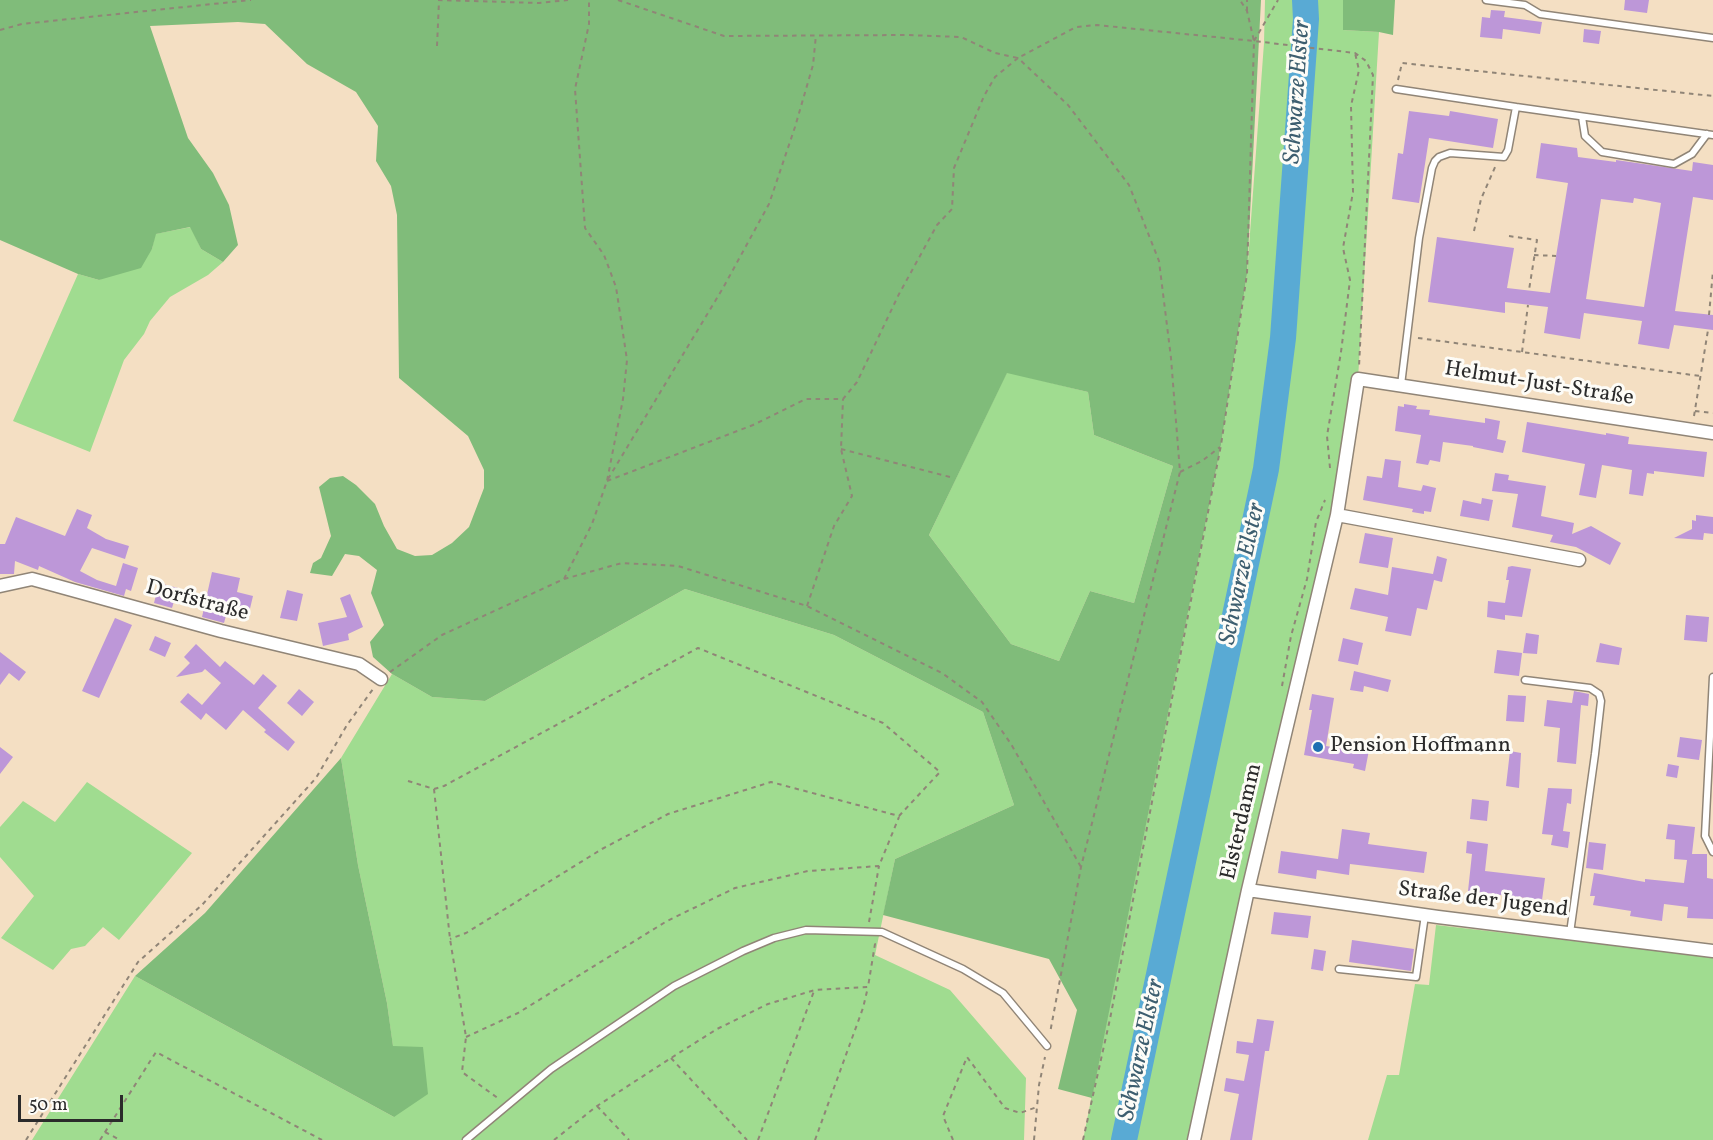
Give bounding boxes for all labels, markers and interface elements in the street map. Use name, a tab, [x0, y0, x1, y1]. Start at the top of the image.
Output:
water label: Schwarze Elster	[1280, 19, 1318, 165]
street label: Helmut-Just-Straße	[1443, 357, 1635, 413]
water label: Schwarze Elster	[1215, 500, 1273, 648]
street label: Dorfstraße	[143, 576, 251, 628]
place label: Pension Hoffmann	[1330, 734, 1511, 760]
marker: Pension Hoffmann	[1311, 740, 1325, 754]
street label: Elsterdamm	[1217, 761, 1269, 883]
street label: Straße der Jugend	[1396, 877, 1570, 925]
water label: Schwarze Elster	[1114, 976, 1172, 1124]
scale bar	[21, 1083, 126, 1121]
text: 50 m	[29, 1093, 68, 1118]

